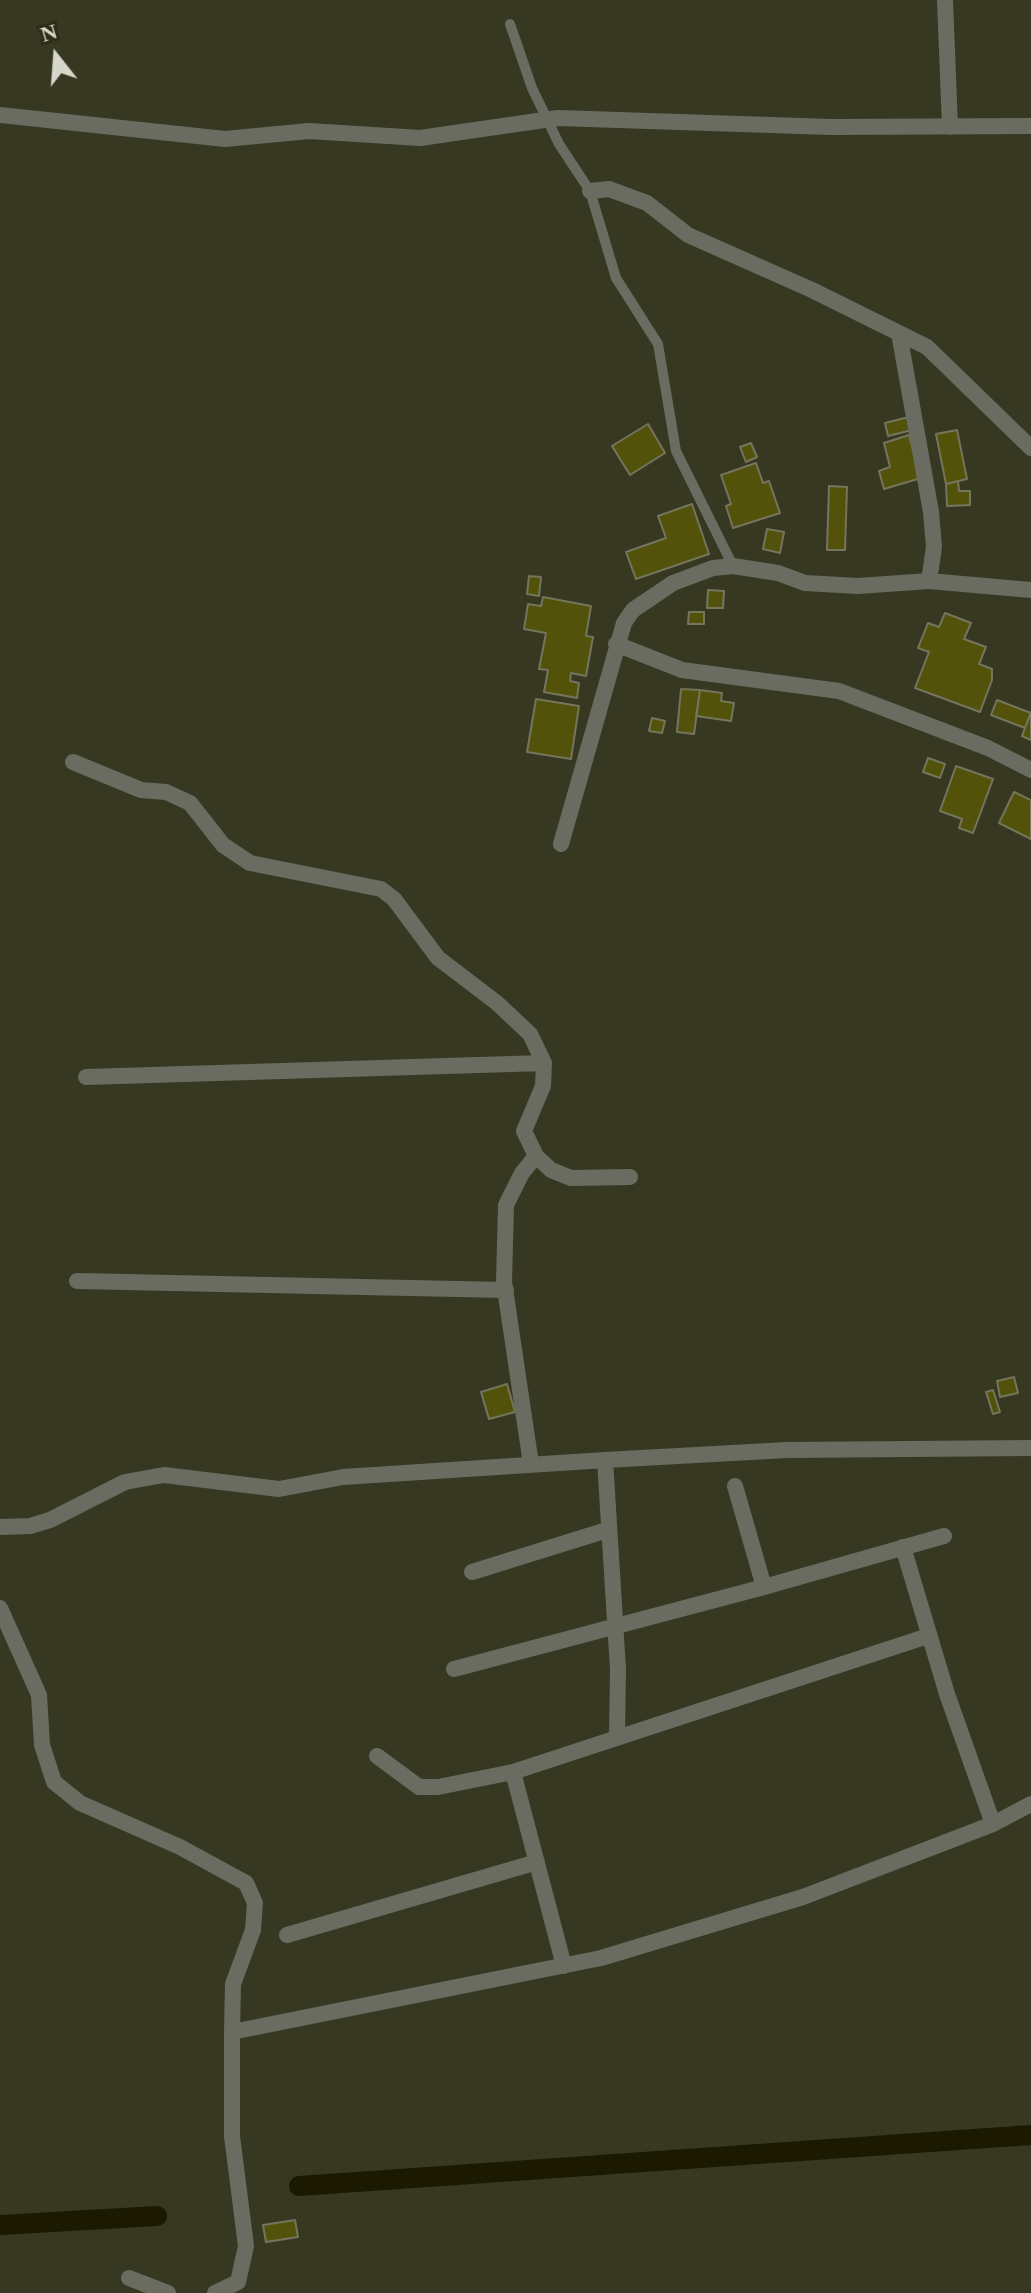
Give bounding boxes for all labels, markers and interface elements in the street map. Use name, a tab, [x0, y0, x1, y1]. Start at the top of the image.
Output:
north arrow	[16, 16, 96, 96]
text: N	[38, 18, 60, 47]

